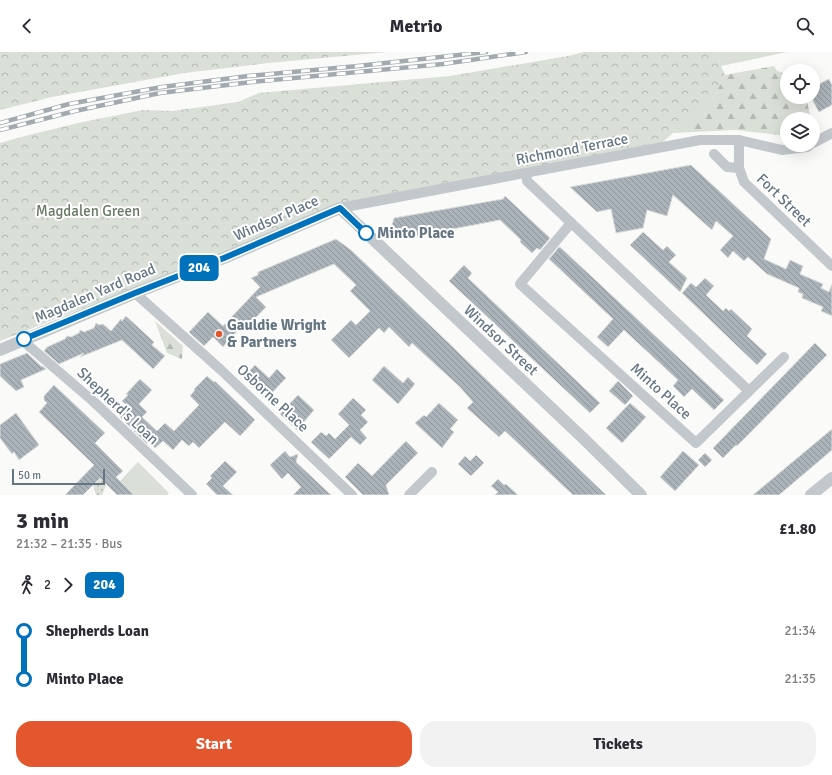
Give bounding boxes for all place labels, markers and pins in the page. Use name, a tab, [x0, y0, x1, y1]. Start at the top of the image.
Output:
place label: Minto Place	[377, 224, 454, 242]
marker: Minto Place	[358, 225, 374, 241]
place label: Gauldie Wright & Partners	[227, 316, 327, 351]
marker: Gauldie Wright & Partners	[214, 329, 224, 339]
unlabelled marker	[16, 331, 32, 347]

